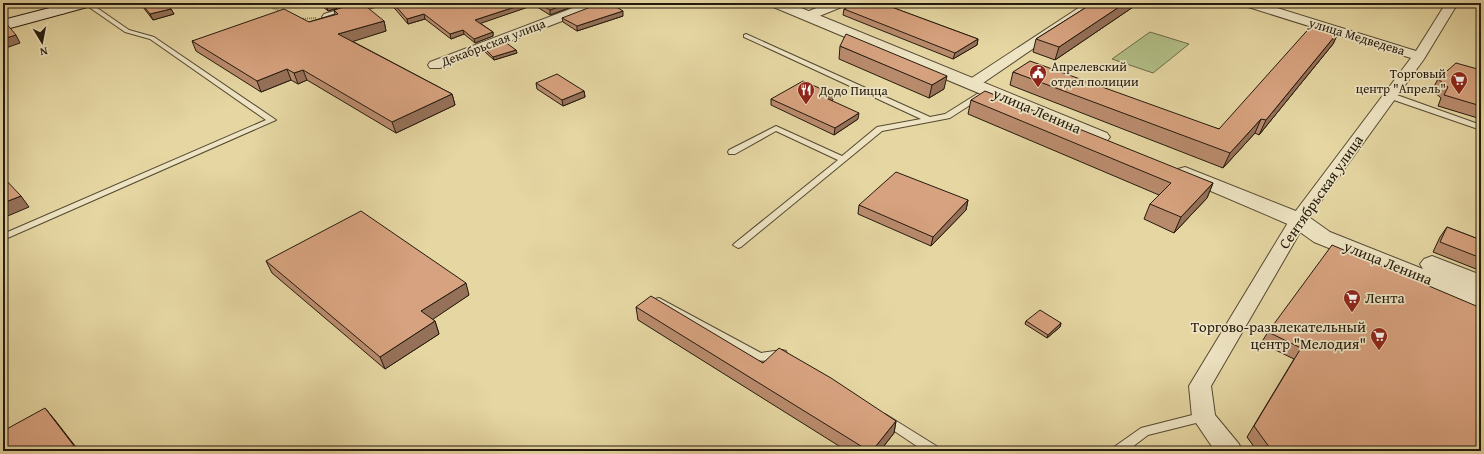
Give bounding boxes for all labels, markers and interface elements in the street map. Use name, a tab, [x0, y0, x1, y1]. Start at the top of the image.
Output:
street label: улица Медведева	[1306, 13, 1408, 60]
street label: Декабрьская улица	[437, 14, 549, 71]
north arrow	[22, 22, 62, 62]
text: N	[38, 43, 49, 60]
place label: Апрелевский отдел полиции	[1051, 57, 1139, 91]
public building icon: Апрелевский отдел полиции	[1028, 63, 1048, 88]
place label: Торговый центр "Апрель"	[1356, 64, 1446, 98]
supermarket icon: Торговый центр "Апрель"	[1449, 70, 1469, 95]
restaurant icon: Додо Пицца	[796, 80, 816, 105]
place label: Додо Пицца	[818, 81, 888, 100]
street label: улица Ленина	[989, 82, 1085, 139]
street label: Сентябрьская улица	[1273, 130, 1368, 253]
street label: улица Ленина	[1340, 235, 1436, 290]
place label: Лента	[1365, 287, 1406, 308]
supermarket icon: Лента	[1342, 288, 1362, 313]
place label: Торгово-развлекательный центр "Мелодия"	[1191, 316, 1366, 354]
supermarket icon: Торгово-развлекательный центр "Мелодия"	[1369, 326, 1389, 351]

